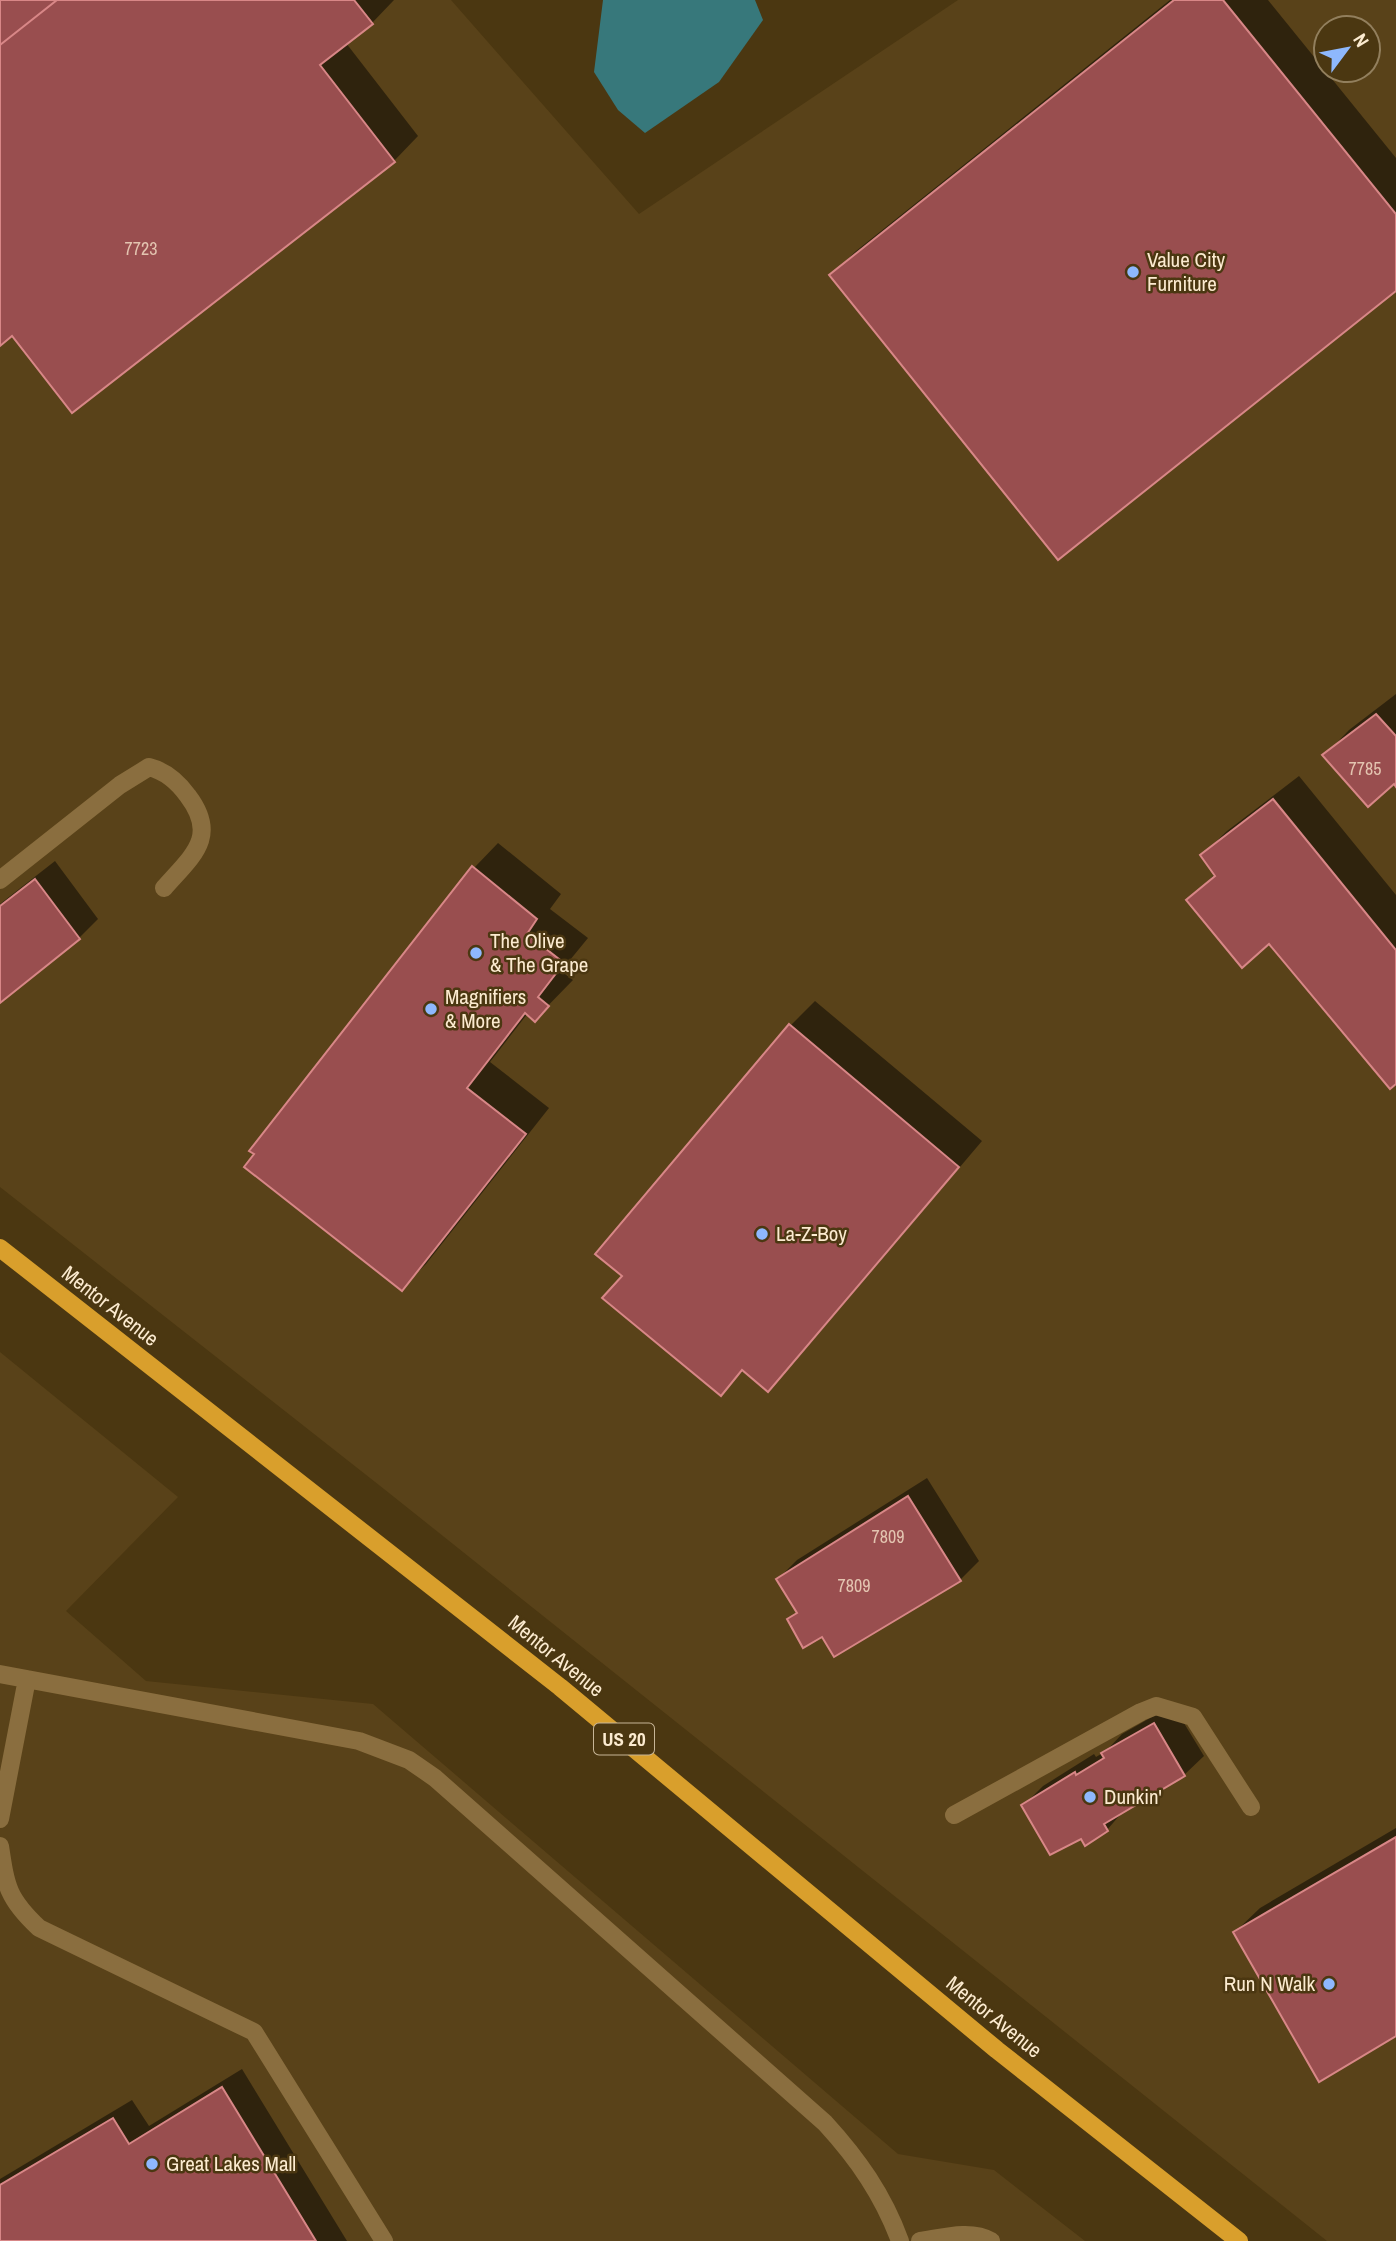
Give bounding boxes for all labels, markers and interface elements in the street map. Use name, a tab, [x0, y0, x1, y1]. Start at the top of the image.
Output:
north arrow	[1312, 14, 1382, 84]
text: N	[1347, 28, 1375, 52]
house number: 7723	[125, 236, 157, 261]
place label: Value City Furniture	[1147, 245, 1226, 298]
marker: Value City Furniture	[1125, 264, 1141, 280]
house number: 7785	[1349, 756, 1381, 781]
place label: The Olive & The Grape	[490, 926, 588, 979]
marker: The Olive & The Grape	[468, 945, 484, 961]
place label: Magnifiers & More	[445, 982, 526, 1035]
marker: Magnifiers & More	[423, 1001, 439, 1017]
place label: La-Z-Boy	[776, 1219, 847, 1248]
marker: La-Z-Boy	[754, 1226, 770, 1242]
street label: Mentor Avenue	[56, 1259, 165, 1353]
house number: 7809	[872, 1524, 904, 1549]
house number: 7809	[838, 1573, 870, 1598]
street label: Mentor Avenue	[502, 1608, 610, 1703]
road number: US 20	[594, 1723, 654, 1754]
place label: Dunkin'	[1104, 1782, 1162, 1811]
marker: Dunkin'	[1082, 1789, 1098, 1805]
street label: Mentor Avenue	[940, 1969, 1048, 2064]
place label: Run N Walk	[1224, 1969, 1315, 1998]
marker: Run N Walk	[1321, 1976, 1337, 1992]
place label: Great Lakes Mall	[166, 2149, 296, 2178]
marker: Great Lakes Mall	[144, 2156, 160, 2172]

